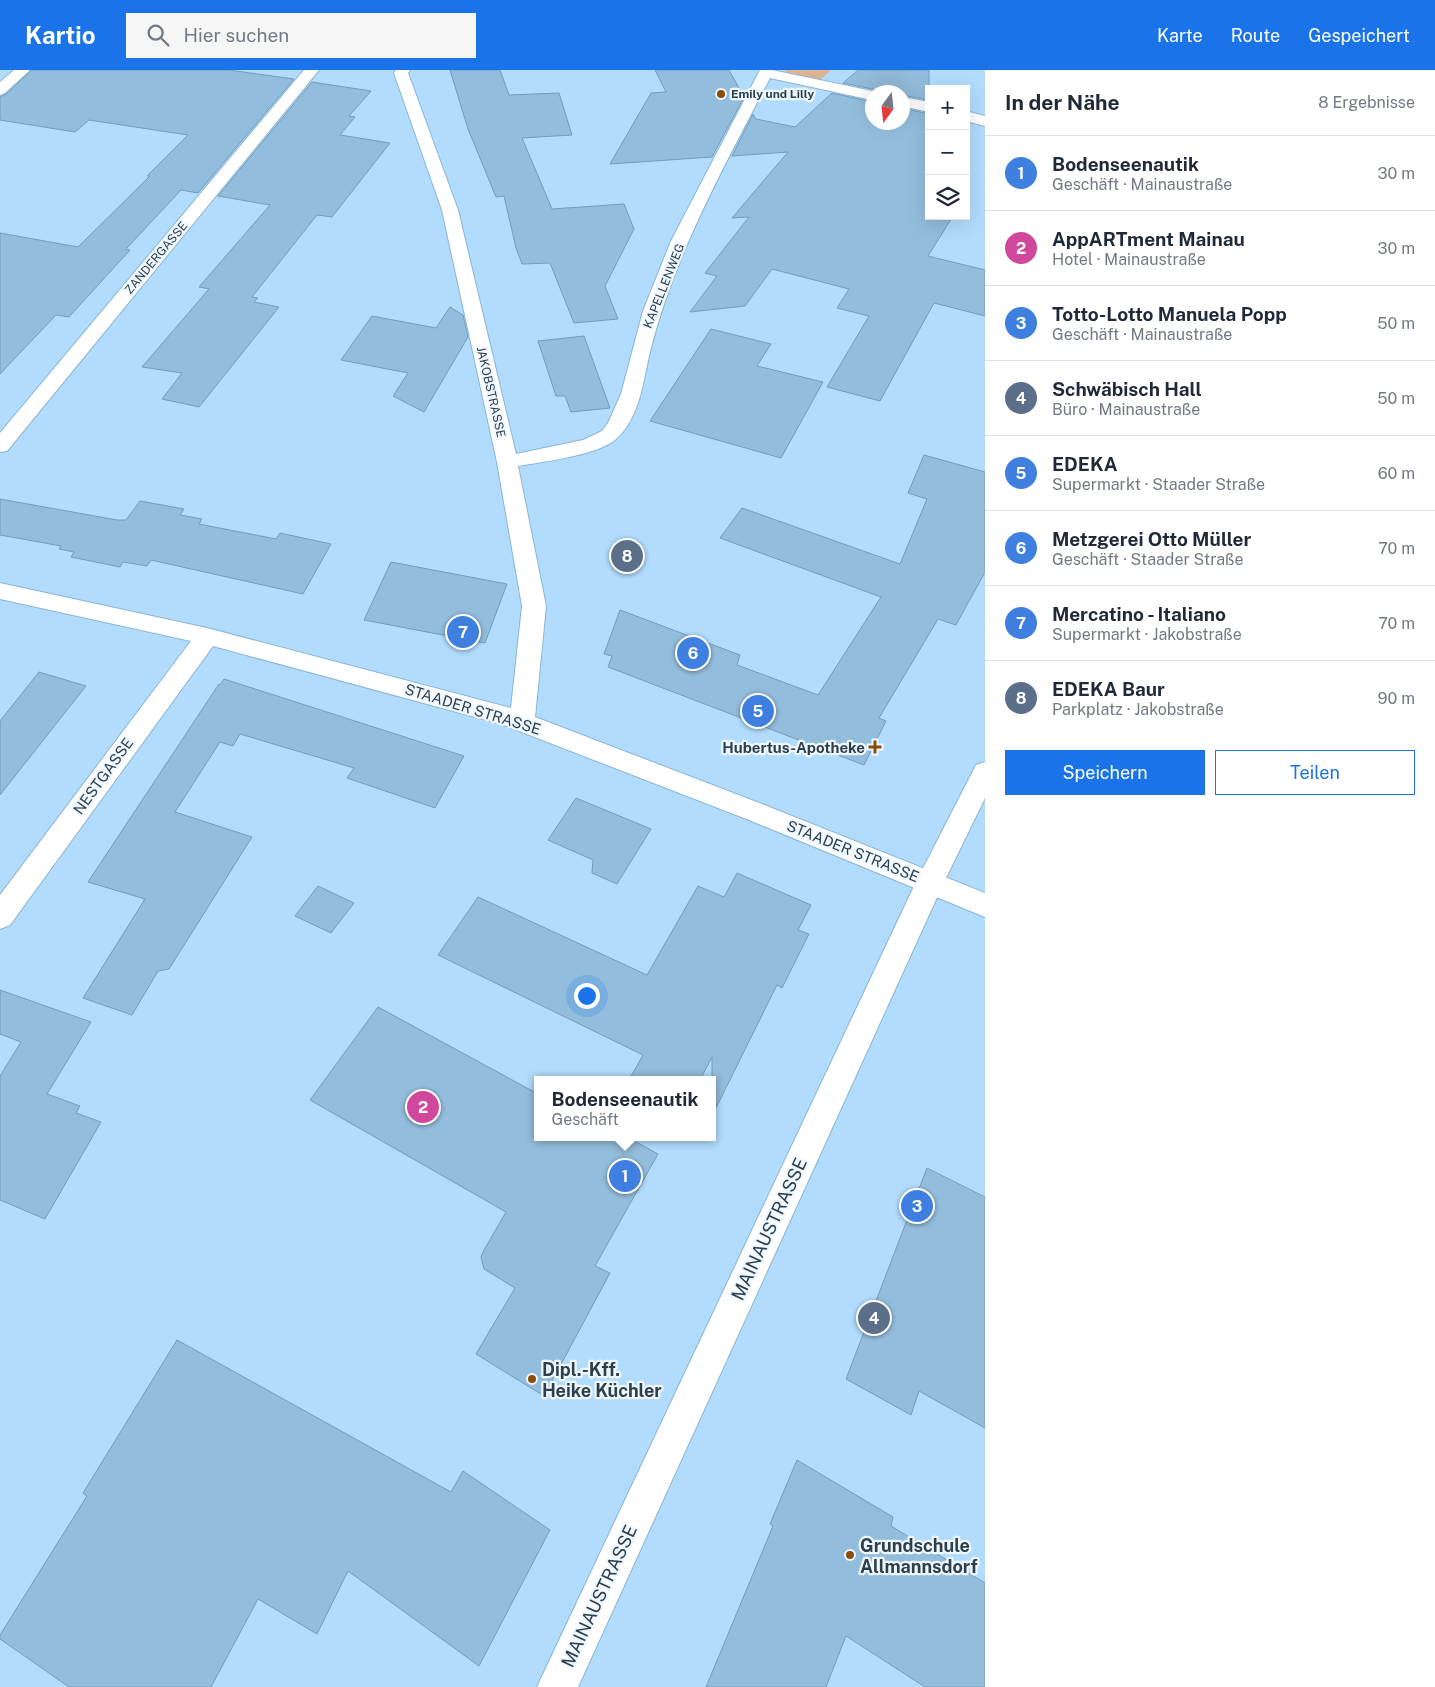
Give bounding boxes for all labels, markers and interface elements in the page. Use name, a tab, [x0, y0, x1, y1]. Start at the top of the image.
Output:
search box	[126, 13, 476, 58]
text: Kartio	[25, 21, 96, 49]
icon: search	[144, 21, 172, 49]
text: Hier suchen	[184, 24, 289, 46]
text: Karte	[1157, 25, 1203, 46]
text: Route	[1231, 25, 1280, 46]
text: Gespeichert	[1308, 25, 1410, 46]
north arrow	[865, 85, 910, 130]
map controls	[925, 85, 970, 220]
button: +	[925, 85, 970, 130]
place label: Emily und Lilly	[731, 87, 814, 101]
marker: Emily und Lilly	[715, 88, 727, 100]
text: In der Nähe	[1005, 90, 1120, 115]
text: 8 Ergebnisse	[1318, 93, 1415, 112]
button: −	[925, 130, 970, 175]
text: Bodenseenautik	[1052, 153, 1199, 175]
text: 1	[1018, 164, 1024, 183]
text: 30 m	[1378, 164, 1415, 183]
button: layers	[925, 175, 970, 220]
text: Geschäft · Mainaustraße	[1052, 175, 1232, 194]
street label: ZANDERGASSE	[122, 219, 190, 297]
text: AppARTment Mainau	[1052, 228, 1245, 250]
text: 2	[1016, 239, 1026, 258]
text: 30 m	[1378, 239, 1415, 258]
street label: KAPELLENWEG	[641, 242, 687, 330]
text: Hotel · Mainaustraße	[1052, 250, 1206, 269]
text: Totto-Lotto Manuela Popp	[1052, 303, 1287, 325]
text: 3	[1016, 314, 1026, 333]
text: 50 m	[1377, 314, 1415, 333]
text: Geschäft · Mainaustraße	[1052, 325, 1232, 344]
street label: JAKOBSTRASSE	[474, 345, 508, 439]
text: Schwäbisch Hall	[1052, 378, 1202, 400]
text: 4	[1016, 389, 1026, 408]
text: 50 m	[1377, 389, 1415, 408]
text: Büro · Mainaustraße	[1052, 400, 1200, 419]
text: EDEKA	[1052, 453, 1118, 475]
text: 5	[1016, 464, 1026, 483]
text: 60 m	[1378, 464, 1415, 483]
text: Supermarkt · Staader Straße	[1052, 475, 1265, 494]
text: Metzgerei Otto Müller	[1052, 528, 1251, 550]
pin: 8	[611, 537, 643, 575]
text: 6	[1016, 539, 1026, 558]
text: 70 m	[1378, 539, 1415, 558]
text: Geschäft · Staader Straße	[1052, 550, 1244, 569]
text: Mercatino - Italiano	[1052, 603, 1226, 625]
pin: 7	[447, 613, 479, 651]
text: 7	[1016, 614, 1026, 633]
text: 70 m	[1378, 614, 1415, 633]
text: Supermarkt · Jakobstraße	[1052, 625, 1242, 644]
pin: 6	[677, 634, 709, 672]
text: EDEKA Baur	[1052, 678, 1165, 700]
street label: STAADER STRASSE	[403, 680, 543, 738]
text: 8	[1016, 689, 1026, 708]
text: 90 m	[1378, 689, 1415, 708]
pin: 5	[742, 692, 774, 730]
text: Parkplatz · Jakobstraße	[1052, 700, 1224, 719]
street label: NESTGASSE	[70, 735, 136, 817]
place label: Hubertus-Apotheke	[722, 739, 865, 756]
marker: Hubertus-Apotheke	[869, 741, 881, 753]
button: Speichern	[1005, 750, 1205, 795]
button: Teilen	[1215, 750, 1415, 795]
street label: STAADER STRASSE	[784, 817, 922, 885]
your location	[574, 983, 600, 1009]
popup	[534, 1076, 716, 1141]
pin: 2	[407, 1088, 439, 1126]
text: Bodenseenautik	[551, 1088, 699, 1110]
text: Geschäft	[551, 1110, 619, 1129]
street label: MAINAUSTRASSE	[727, 1154, 811, 1304]
pin: 1	[609, 1157, 641, 1195]
pin: 3	[901, 1187, 933, 1225]
pin: 4	[858, 1299, 890, 1337]
place label: Dipl.-Kff. Heike Küchler	[542, 1359, 662, 1401]
marker: Dipl.-Kff. Heike Küchler	[526, 1373, 538, 1385]
street label: MAINAUSTRASSE	[557, 1521, 641, 1671]
place label: Grundschule Allmannsdorf	[860, 1535, 978, 1577]
marker: Grundschule Allmannsdorf	[844, 1549, 856, 1561]

